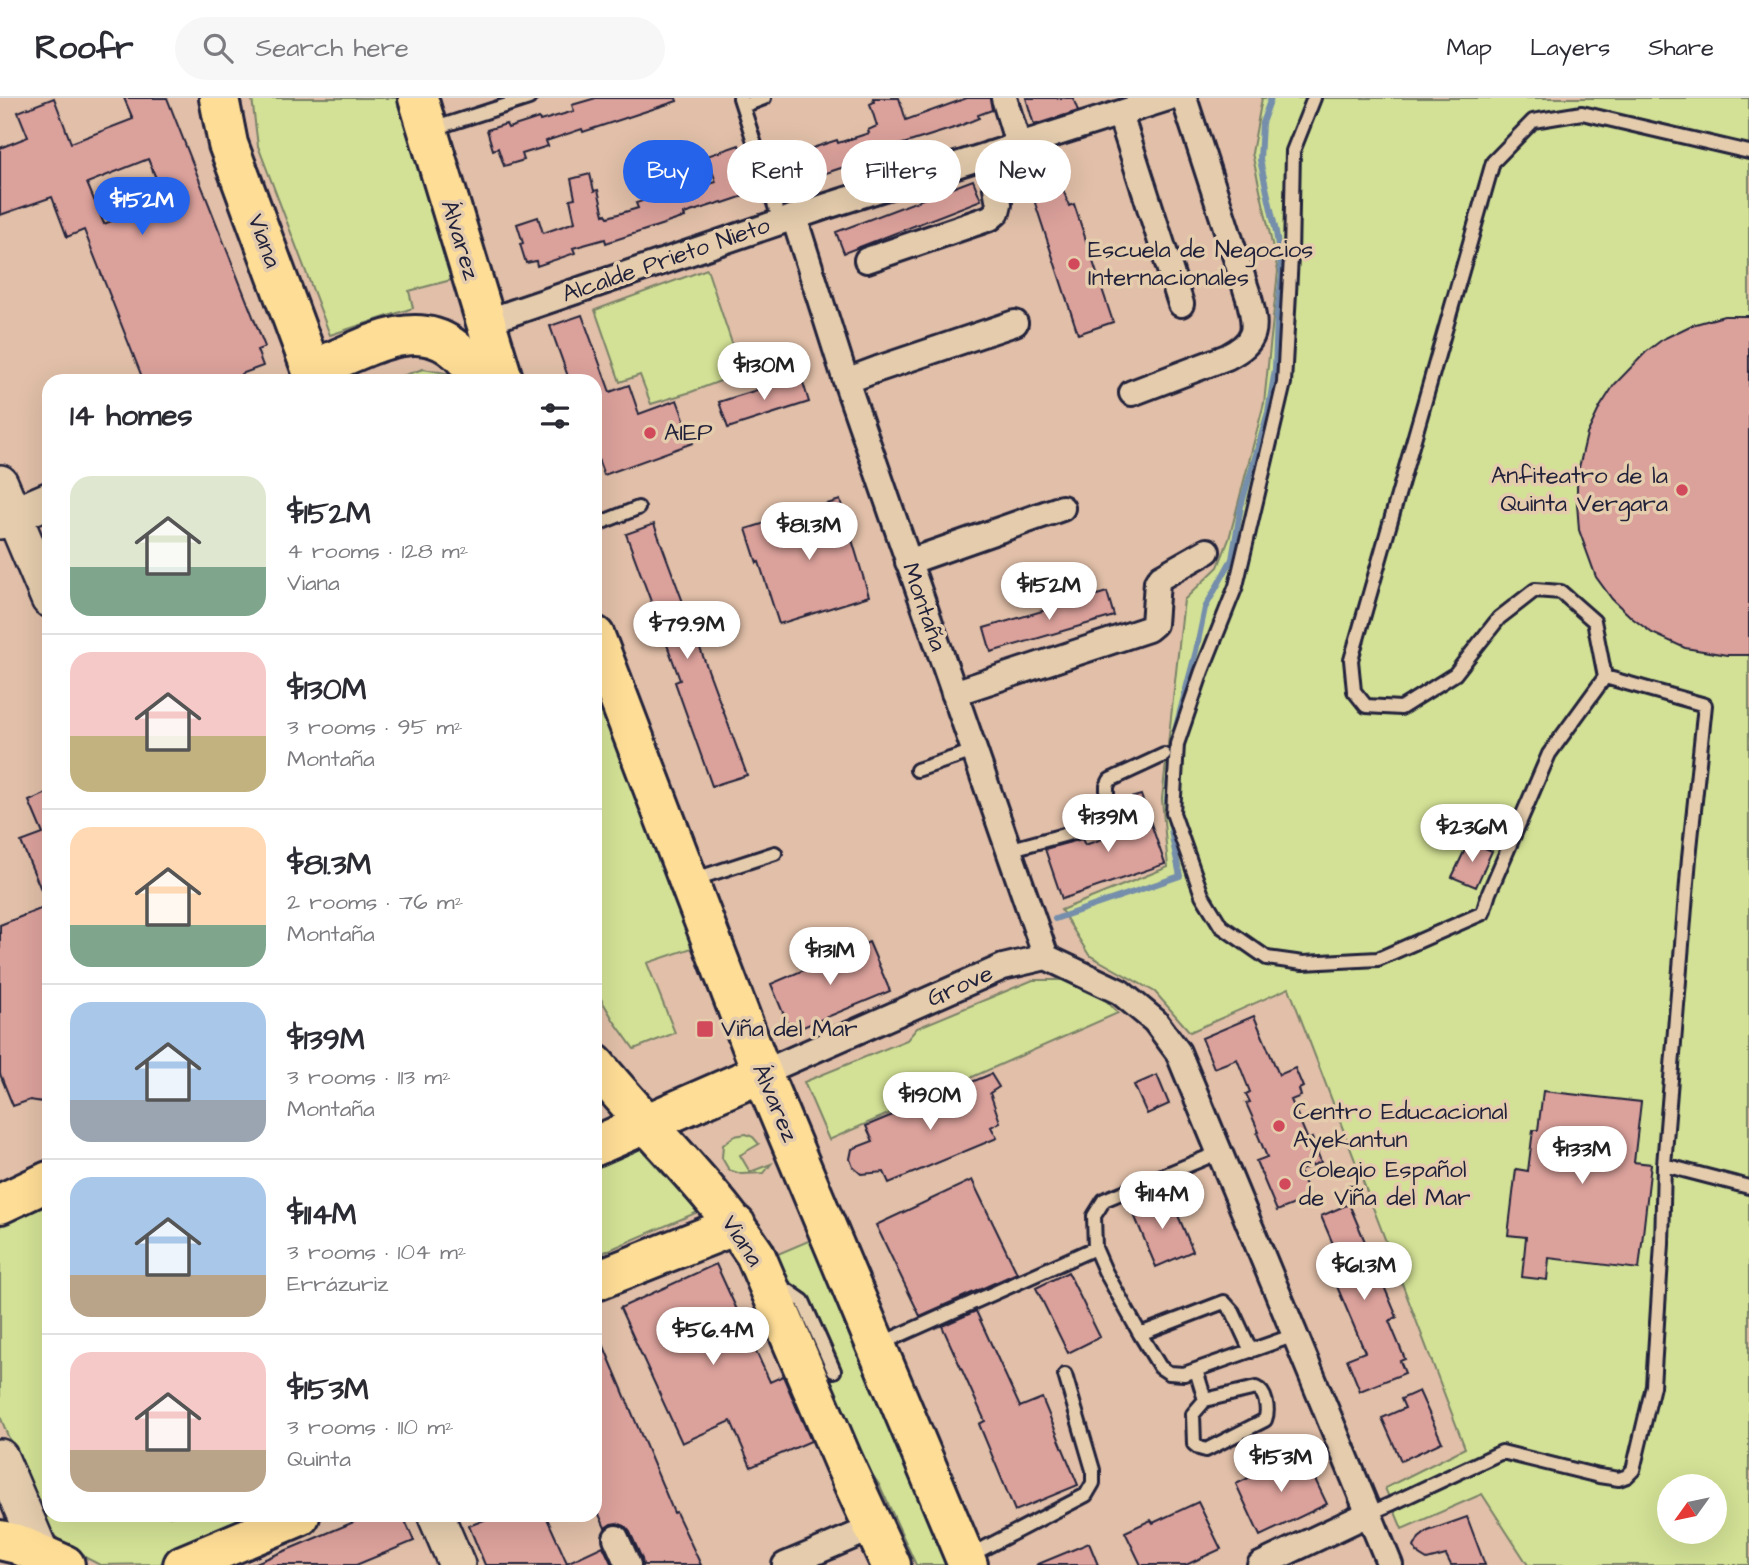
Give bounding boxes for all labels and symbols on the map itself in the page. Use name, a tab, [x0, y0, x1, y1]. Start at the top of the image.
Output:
pin: $152M	[93, 178, 191, 237]
street label: Álvarez	[432, 196, 488, 284]
street label: Alcalde Prieto Nieto	[557, 208, 775, 312]
street label: Viana	[239, 209, 289, 273]
place label: Escuela de Negocios Internacionales	[1088, 233, 1313, 295]
marker: Escuela de Negocios Internacionales	[1066, 256, 1082, 272]
pin: $130M	[715, 342, 813, 402]
place label: AIEP	[664, 416, 713, 450]
marker: AIEP	[642, 425, 658, 441]
place label: Anfiteatro de la Quinta Vergara	[1491, 459, 1668, 522]
marker: Anfiteatro de la Quinta Vergara	[1674, 482, 1690, 498]
pin: $81.3M	[752, 503, 866, 562]
street label: Montaña	[893, 558, 955, 656]
pin: $152M	[1000, 562, 1098, 622]
pin: $79.9M	[630, 602, 744, 661]
pin: $139M	[1059, 794, 1157, 854]
pin: $236M	[1423, 804, 1521, 864]
pin: $131M	[781, 928, 879, 987]
street label: Grove	[922, 956, 998, 1016]
place label: Viña del Mar	[721, 1012, 857, 1046]
marker: Viña del Mar	[695, 1019, 715, 1039]
street label: Álvarez	[743, 1059, 807, 1147]
pin: $190M	[881, 1072, 979, 1132]
place label: Centro Educacional Ayekantun	[1293, 1095, 1507, 1158]
marker: Centro Educacional Ayekantun	[1271, 1118, 1287, 1134]
pin: $133M	[1533, 1126, 1631, 1186]
place label: Colegio Español de Viña del Mar	[1299, 1153, 1470, 1215]
pin: $114M	[1113, 1172, 1211, 1231]
marker: Colegio Español de Viña del Mar	[1277, 1176, 1293, 1192]
street label: Viana	[713, 1209, 771, 1273]
pin: $61.3M	[1307, 1242, 1421, 1302]
pin: $56.4M	[656, 1308, 770, 1367]
pin: $153M	[1232, 1434, 1330, 1494]
north arrow	[1657, 1474, 1727, 1544]

